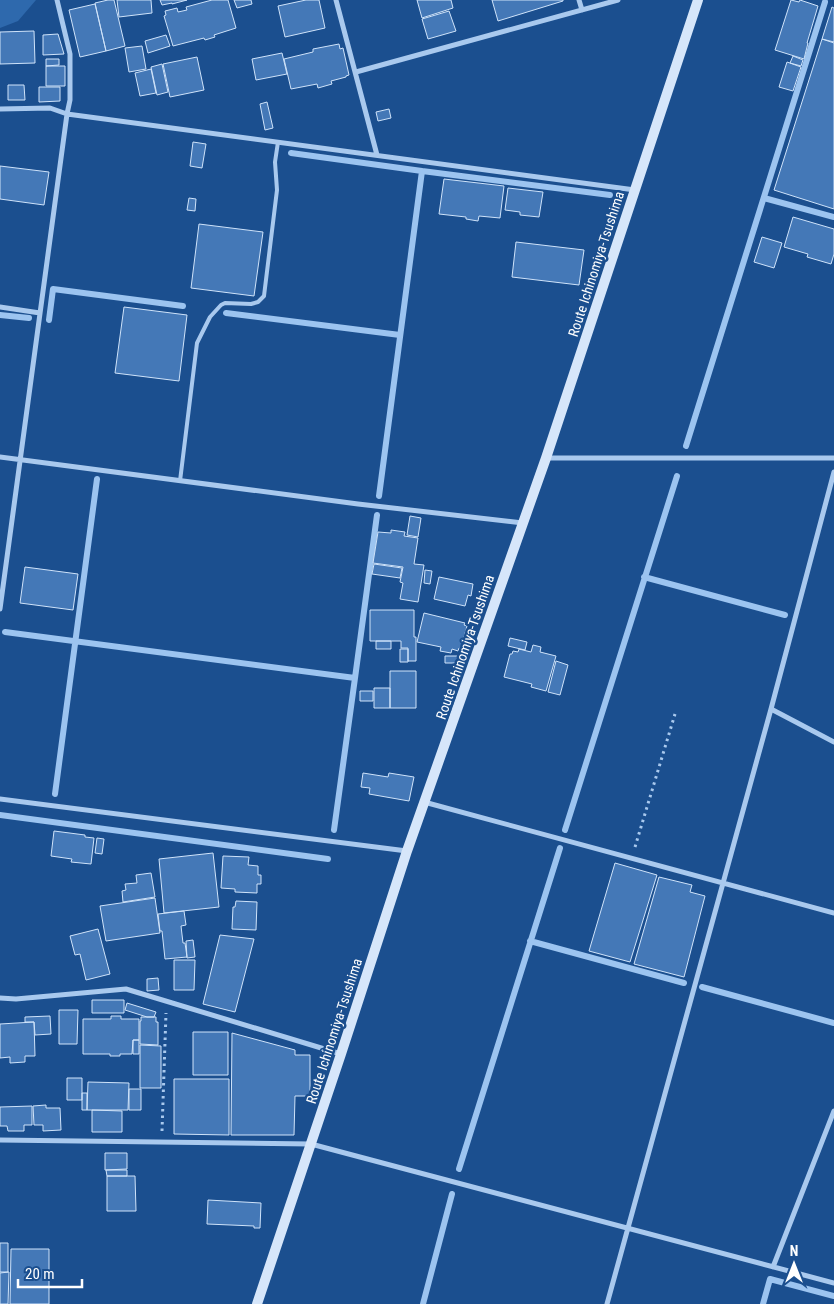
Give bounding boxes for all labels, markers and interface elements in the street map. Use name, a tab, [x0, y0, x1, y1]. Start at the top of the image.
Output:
street label: Route Ichinomiya-Tsushima	[565, 189, 627, 339]
street label: Route Ichinomiya-Tsushima	[433, 573, 497, 721]
street label: Route Ichinomiya-Tsushima	[303, 956, 365, 1106]
north arrow	[769, 1239, 819, 1289]
text: N	[790, 1243, 798, 1259]
scale bar	[18, 1256, 81, 1288]
text: 20 m	[25, 1265, 55, 1283]

